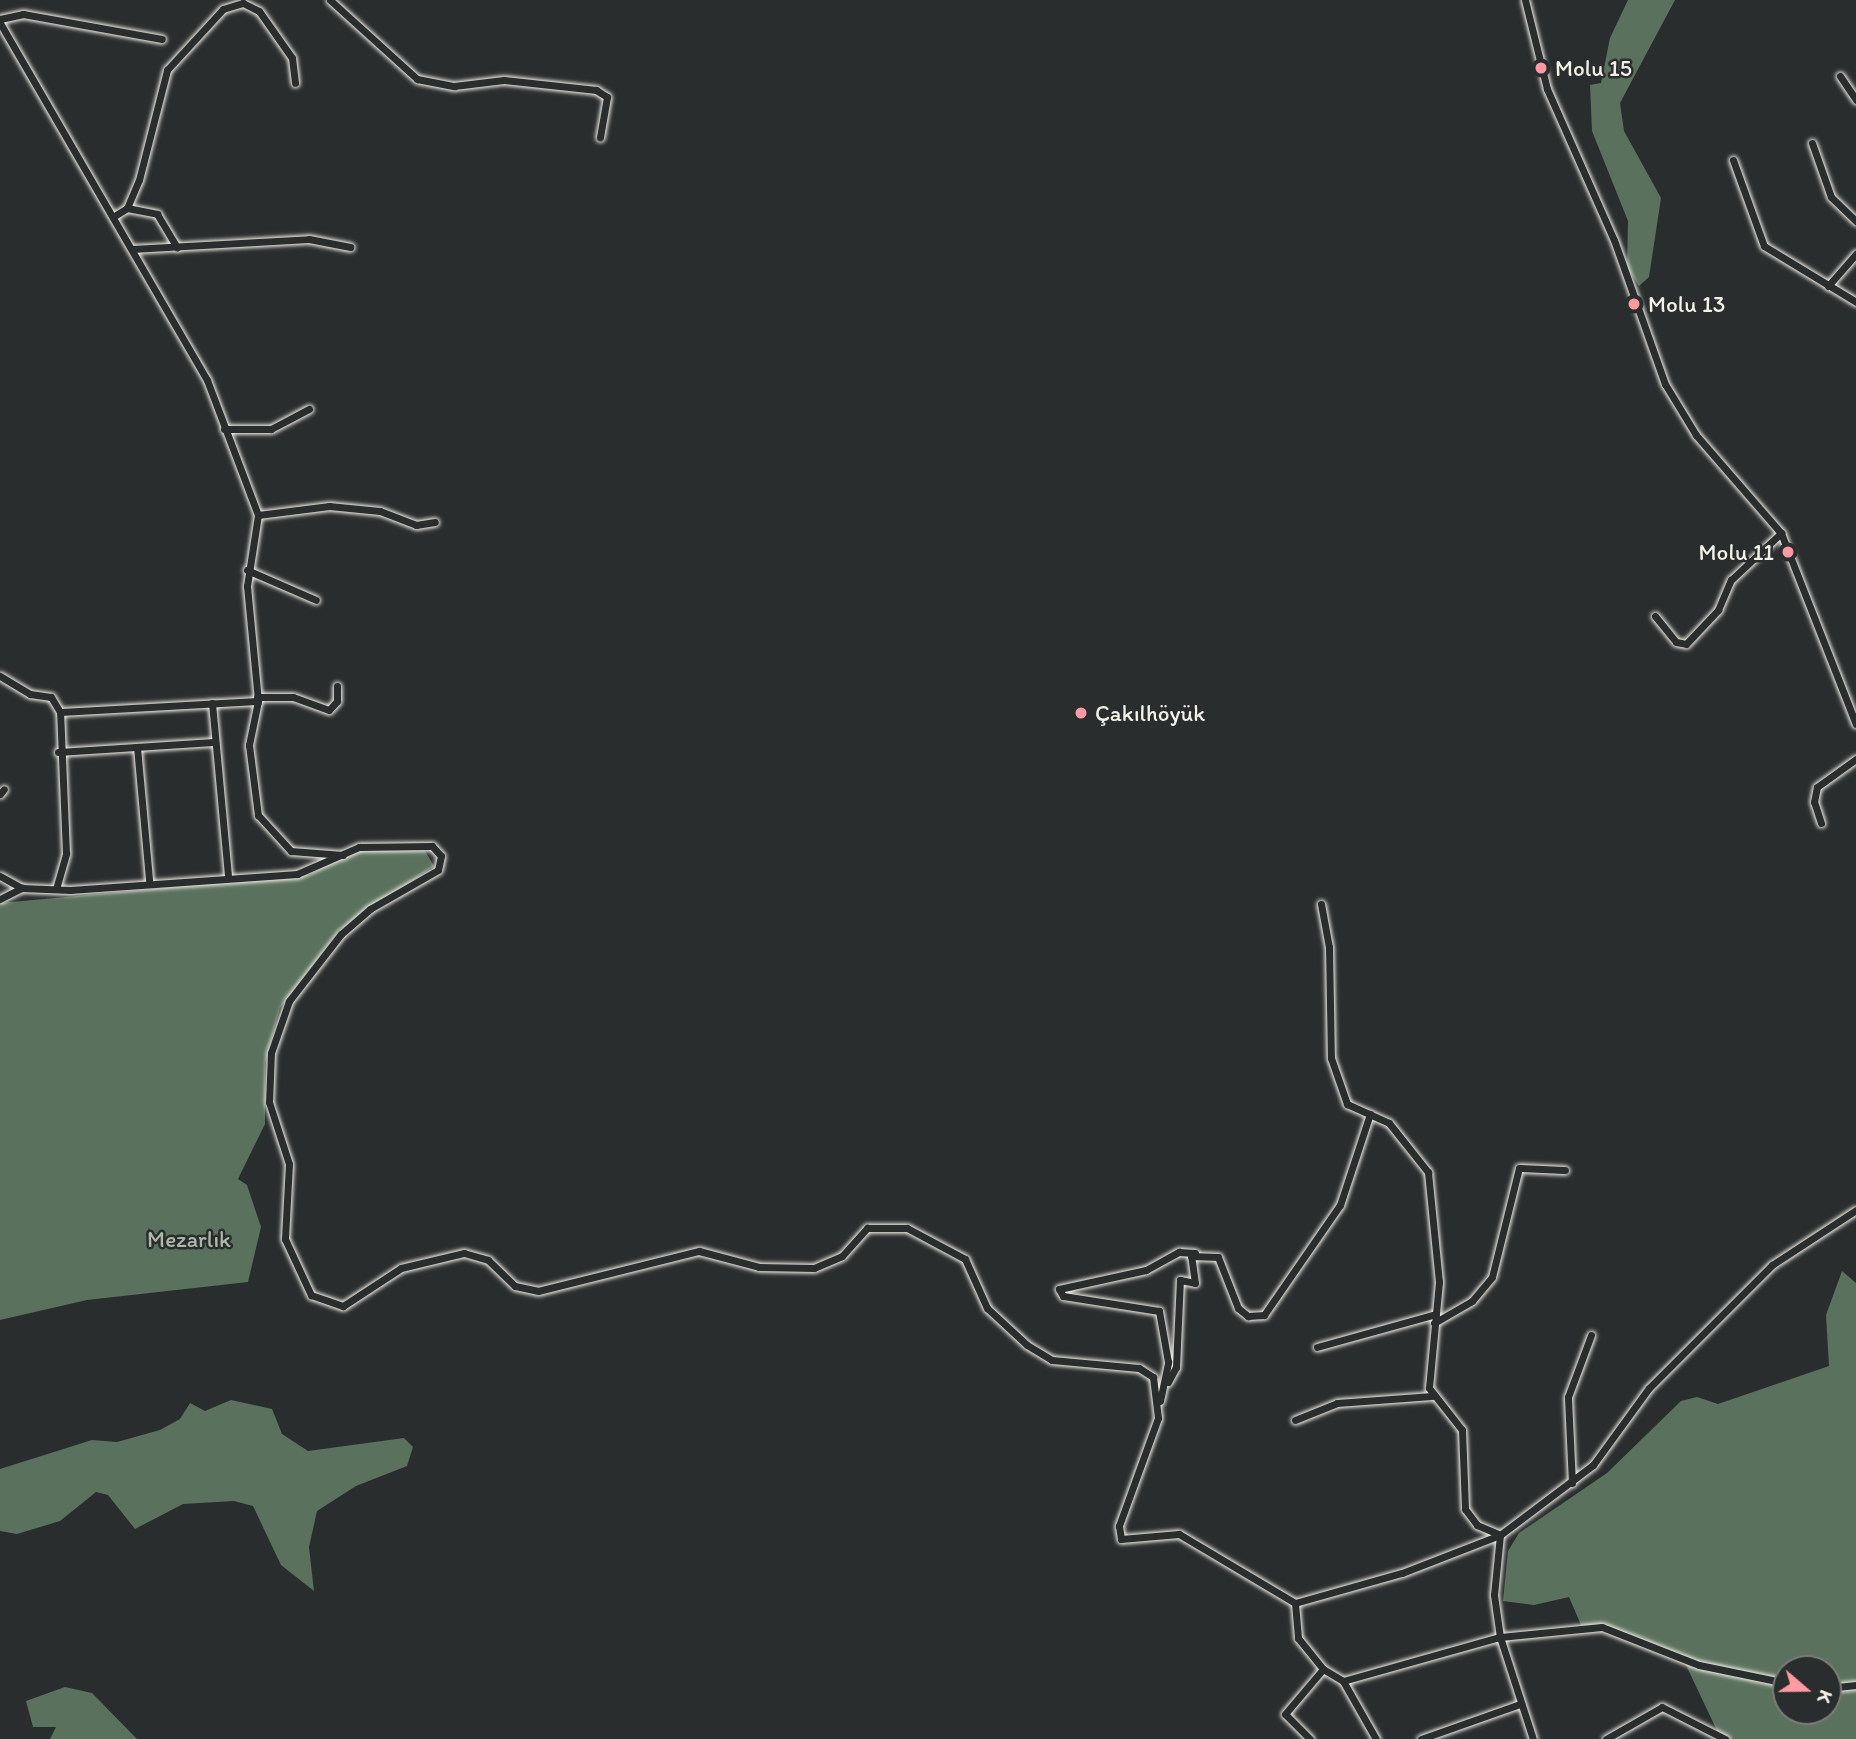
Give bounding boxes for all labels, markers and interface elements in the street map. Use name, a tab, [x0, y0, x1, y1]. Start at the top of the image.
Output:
place label: Molu 15	[1555, 54, 1632, 82]
marker: Molu 15	[1533, 60, 1549, 76]
place label: Molu 13	[1648, 290, 1725, 318]
marker: Molu 13	[1626, 296, 1642, 312]
place label: Molu 11	[1699, 538, 1774, 566]
marker: Molu 11	[1780, 544, 1796, 560]
place label: Çakılhöyük	[1095, 699, 1205, 727]
marker: Çakılhöyük	[1073, 705, 1089, 721]
park label: Mezarlık	[147, 1225, 231, 1253]
north arrow	[1772, 1655, 1842, 1725]
text: K	[1812, 1687, 1838, 1706]

